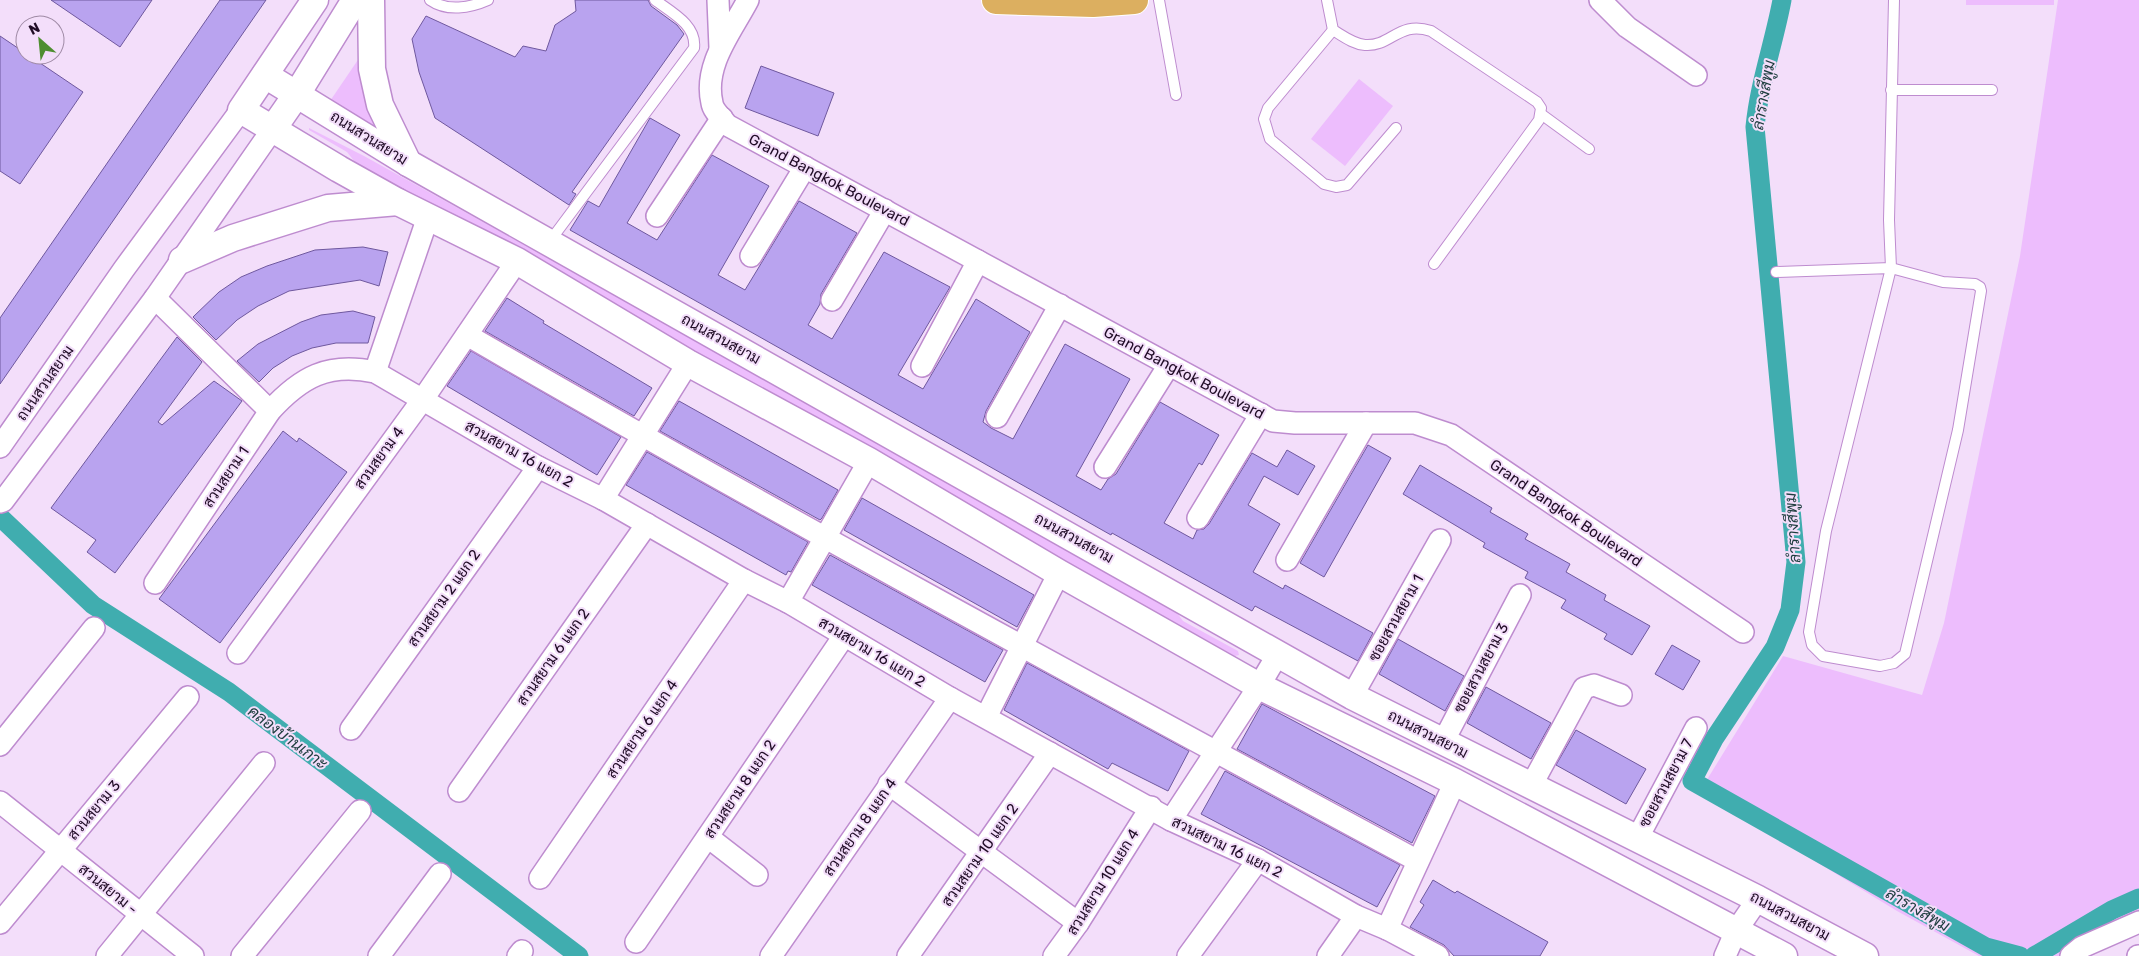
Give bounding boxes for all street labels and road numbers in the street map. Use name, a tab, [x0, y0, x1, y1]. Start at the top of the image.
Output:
street label: ถนนสวนสยาม	[327, 107, 411, 169]
street label: Grand Bangkok Boulevard	[746, 130, 912, 230]
street label: ถนนสวนสยาม	[678, 310, 764, 368]
street label: Grand Bangkok Boulevard	[1101, 323, 1267, 423]
street label: ถนนสวนสยาม	[13, 342, 77, 424]
street label: สวนสยาม 16 แยก 2	[462, 417, 576, 491]
street label: สวนสยาม 4	[350, 423, 408, 493]
street label: สวนสยาม 1	[199, 443, 253, 511]
street label: Grand Bangkok Boulevard	[1487, 455, 1645, 571]
street label: ถนนสวนสยาม	[1031, 509, 1117, 567]
street label: สวนสยาม 2 แยก 2	[404, 546, 484, 650]
street label: ซอยสวนสยาม 1	[1365, 571, 1427, 665]
street label: สวนสยาม 6 แยก 2	[513, 605, 593, 709]
street label: สวนสยาม 16 แยก 2	[816, 613, 929, 691]
street label: ซอยสวนสยาม 3	[1450, 620, 1512, 716]
street label: สวนสยาม 6 แยก 4	[602, 676, 682, 782]
street label: ถนนสวนสยาม	[1385, 706, 1471, 762]
street label: ซอยสวนสยาม 7	[1635, 735, 1697, 830]
street label: สวนสยาม 8 แยก 2	[700, 736, 780, 842]
street label: สวนสยาม 8 แยก 4	[820, 775, 900, 879]
street label: สวนสยาม 3	[64, 776, 124, 844]
street label: สวนสยาม 10 แยก 2	[938, 800, 1022, 910]
street label: สวนสยาม 16 แยก 2	[1169, 812, 1285, 882]
street label: สวนสยาม 10 แยก 4	[1063, 826, 1143, 938]
street label: สวนสยาม -	[75, 860, 141, 918]
street label: ถนนสวนสยาม	[1747, 888, 1833, 944]

